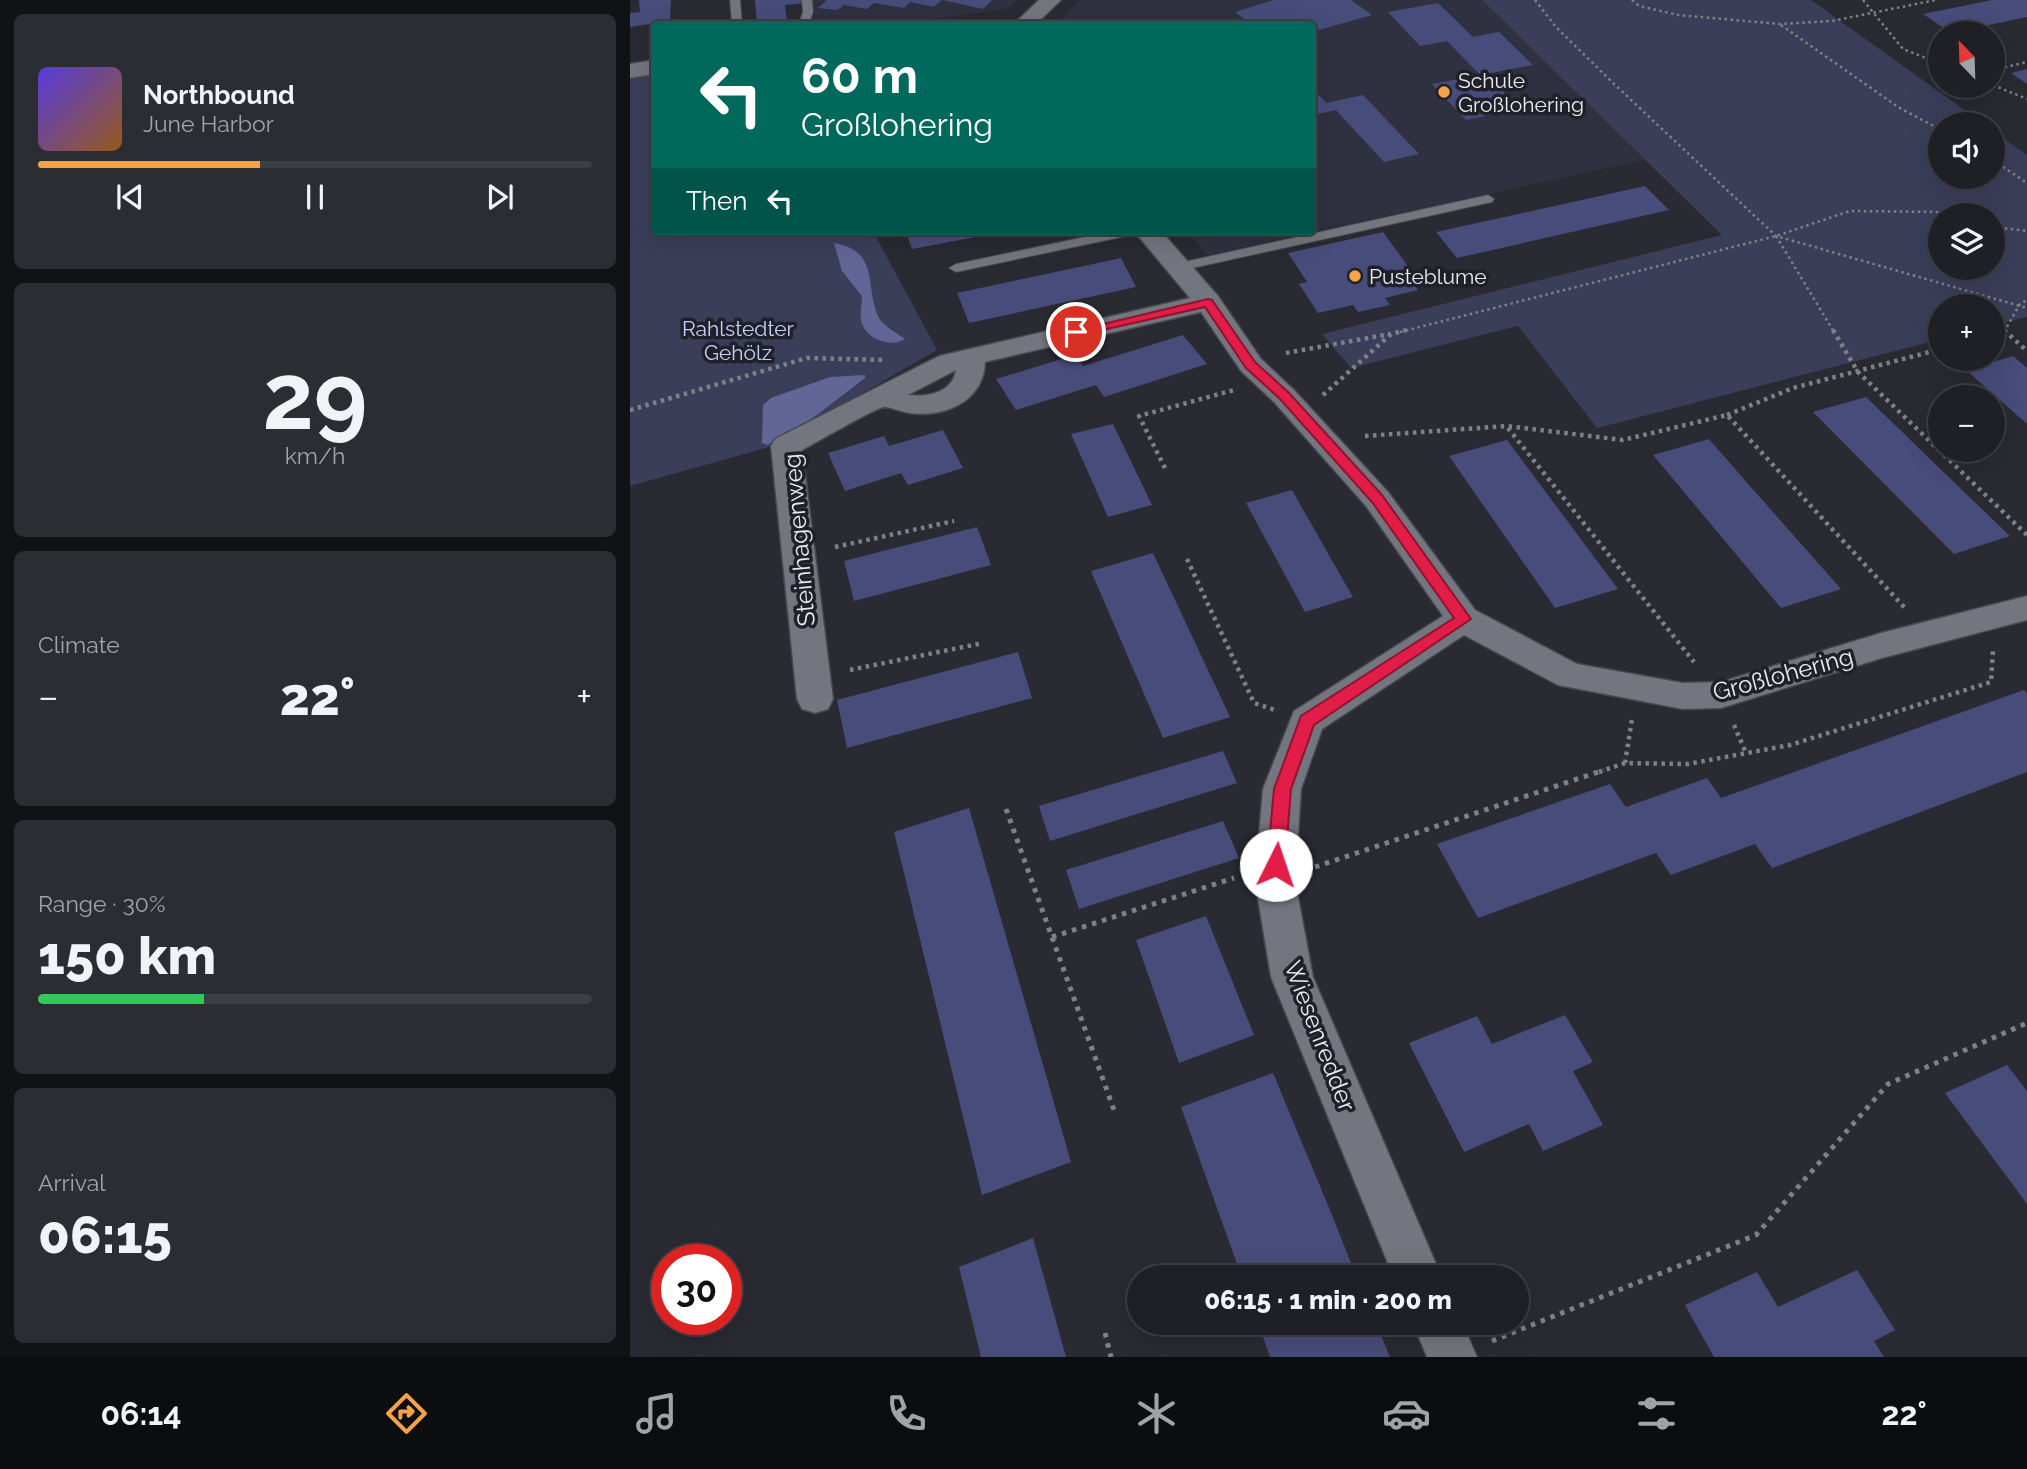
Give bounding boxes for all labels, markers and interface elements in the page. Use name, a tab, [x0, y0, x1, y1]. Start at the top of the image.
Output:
north arrow	[1928, 21, 2006, 98]
map controls	[1928, 21, 2005, 462]
text: 60 m	[801, 47, 918, 104]
icon: left	[686, 49, 777, 140]
place label: Schule Großlohering	[1458, 68, 1584, 117]
text: Northbound	[143, 80, 295, 110]
marker: Schule Großlohering	[1436, 84, 1452, 100]
text: Großlohering	[801, 106, 993, 143]
text: June Harbor	[143, 110, 274, 137]
button: sound	[1928, 112, 2005, 189]
icon: previous	[111, 178, 149, 216]
icon: pause	[296, 178, 334, 216]
icon: next	[481, 178, 519, 216]
icon: left	[761, 182, 799, 220]
text: Then	[686, 186, 747, 216]
button: layers	[1928, 203, 2005, 280]
place label: Pusteblume	[1369, 264, 1487, 289]
marker: Pusteblume	[1347, 268, 1363, 284]
button: +	[1928, 294, 2005, 371]
pin	[1046, 302, 1106, 362]
icon: arrive	[1057, 313, 1095, 351]
park label: Rahlstedter Gehölz	[682, 316, 795, 365]
text: 29	[263, 343, 367, 450]
button: −	[1928, 385, 2005, 462]
text: km/h	[285, 442, 345, 469]
street label: Steinhagenweg	[777, 452, 821, 628]
text: Climate	[38, 631, 120, 658]
street label: Großlohering	[1710, 641, 1856, 707]
text: 22°	[280, 666, 355, 727]
text: −	[38, 674, 58, 719]
text: +	[576, 674, 592, 719]
position arrow	[1239, 828, 1313, 902]
text: Range · 30%	[38, 890, 165, 917]
text: 150 km	[38, 925, 216, 986]
street label: Wiesenredder	[1278, 957, 1362, 1116]
text: Arrival	[38, 1169, 105, 1196]
text: 06:15	[38, 1204, 172, 1265]
speed limit sign: 30	[651, 1244, 742, 1335]
text: 06:15 · 1 min · 200 m	[1204, 1285, 1452, 1315]
icon: directions	[382, 1389, 431, 1438]
icon: music	[632, 1389, 681, 1438]
icon: phone	[882, 1389, 931, 1438]
icon: climate	[1132, 1389, 1181, 1438]
icon: car	[1382, 1389, 1431, 1438]
icon: filters	[1632, 1389, 1681, 1438]
text: 06:14	[100, 1395, 181, 1432]
text: 22°	[1882, 1395, 1927, 1432]

